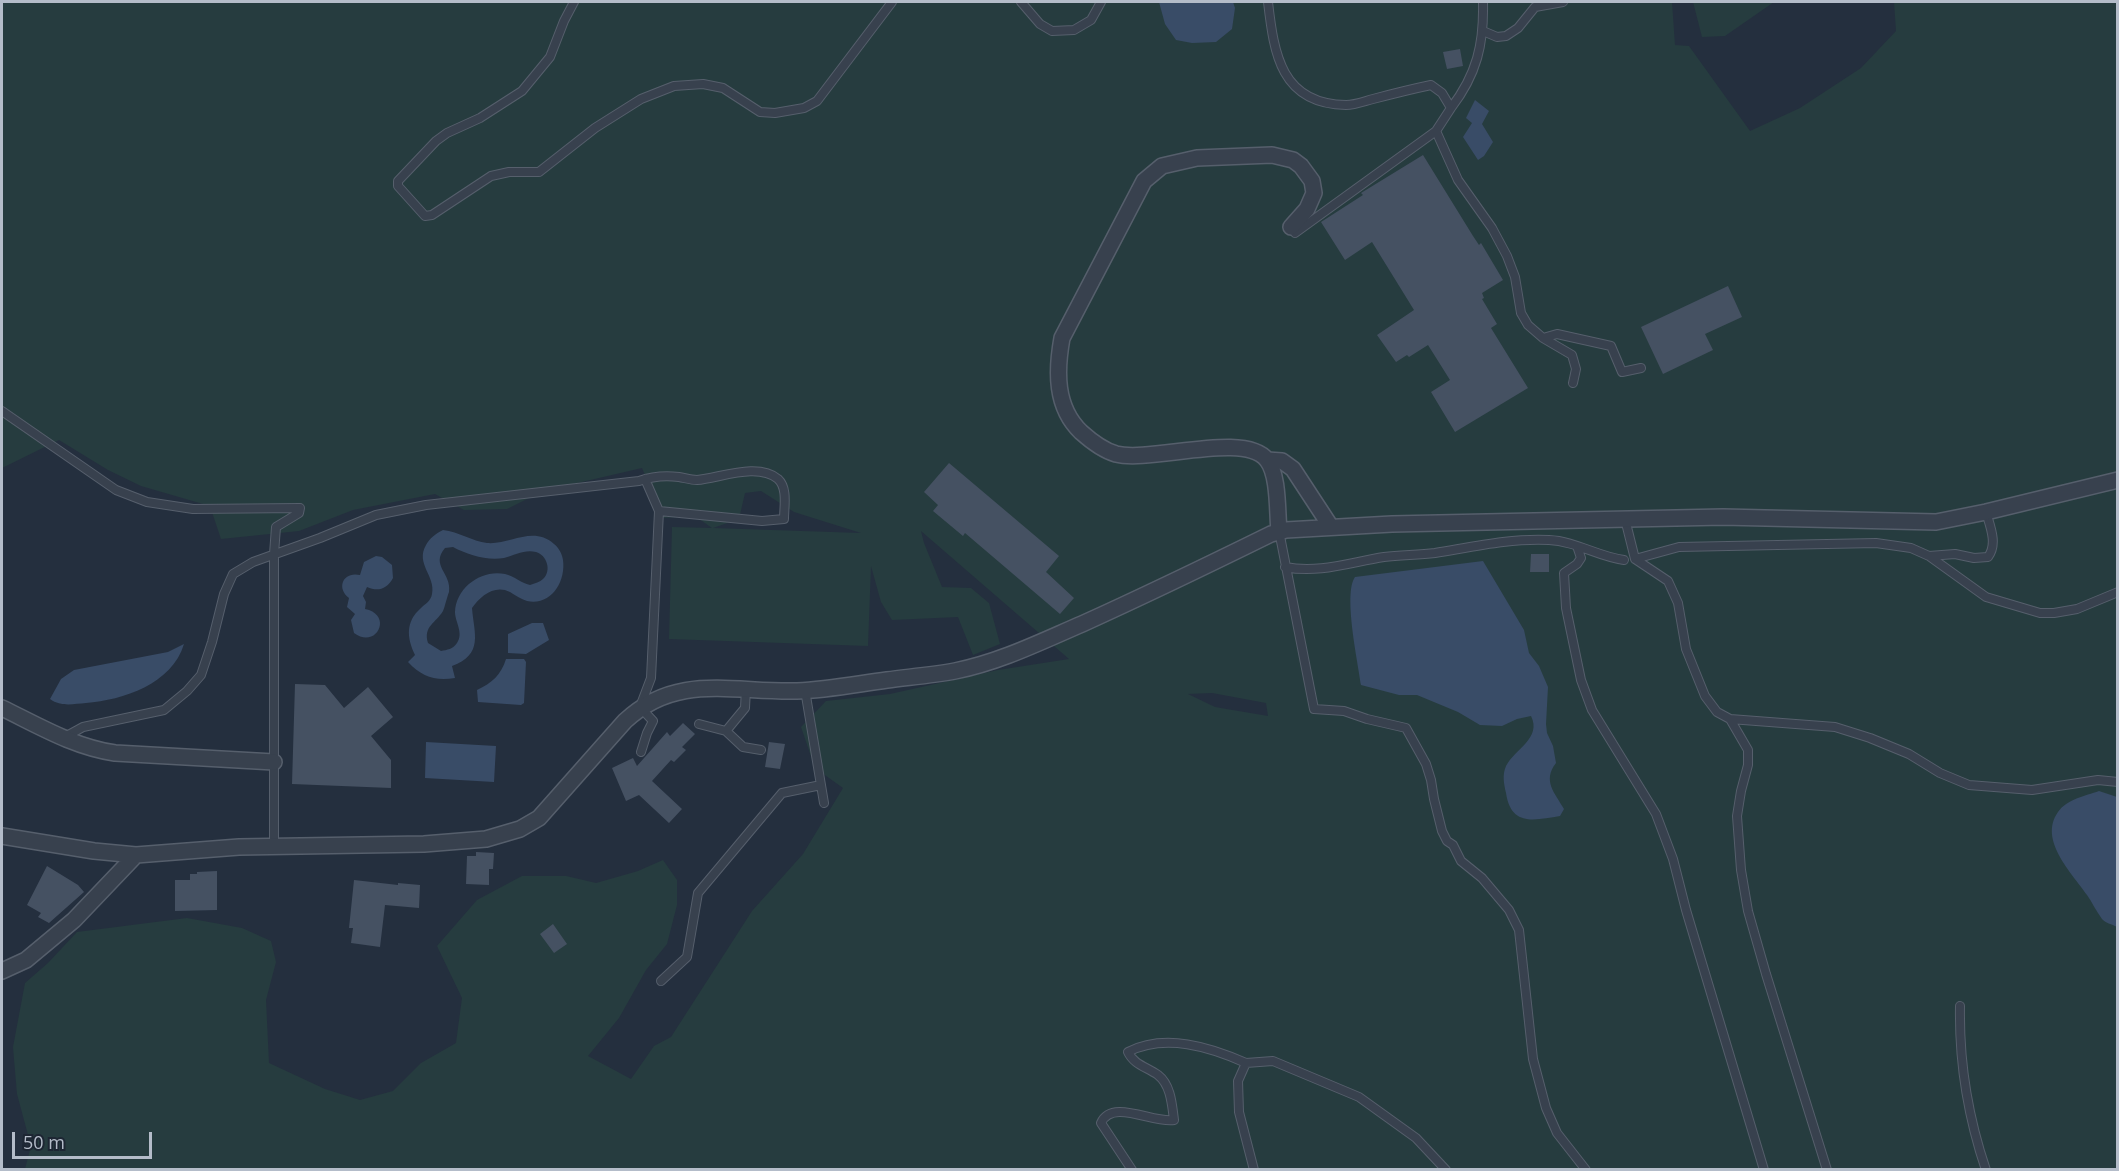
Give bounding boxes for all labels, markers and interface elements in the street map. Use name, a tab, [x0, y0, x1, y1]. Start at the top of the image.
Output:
scale bar	[15, 1120, 154, 1158]
text: 50 m	[23, 1130, 65, 1154]

